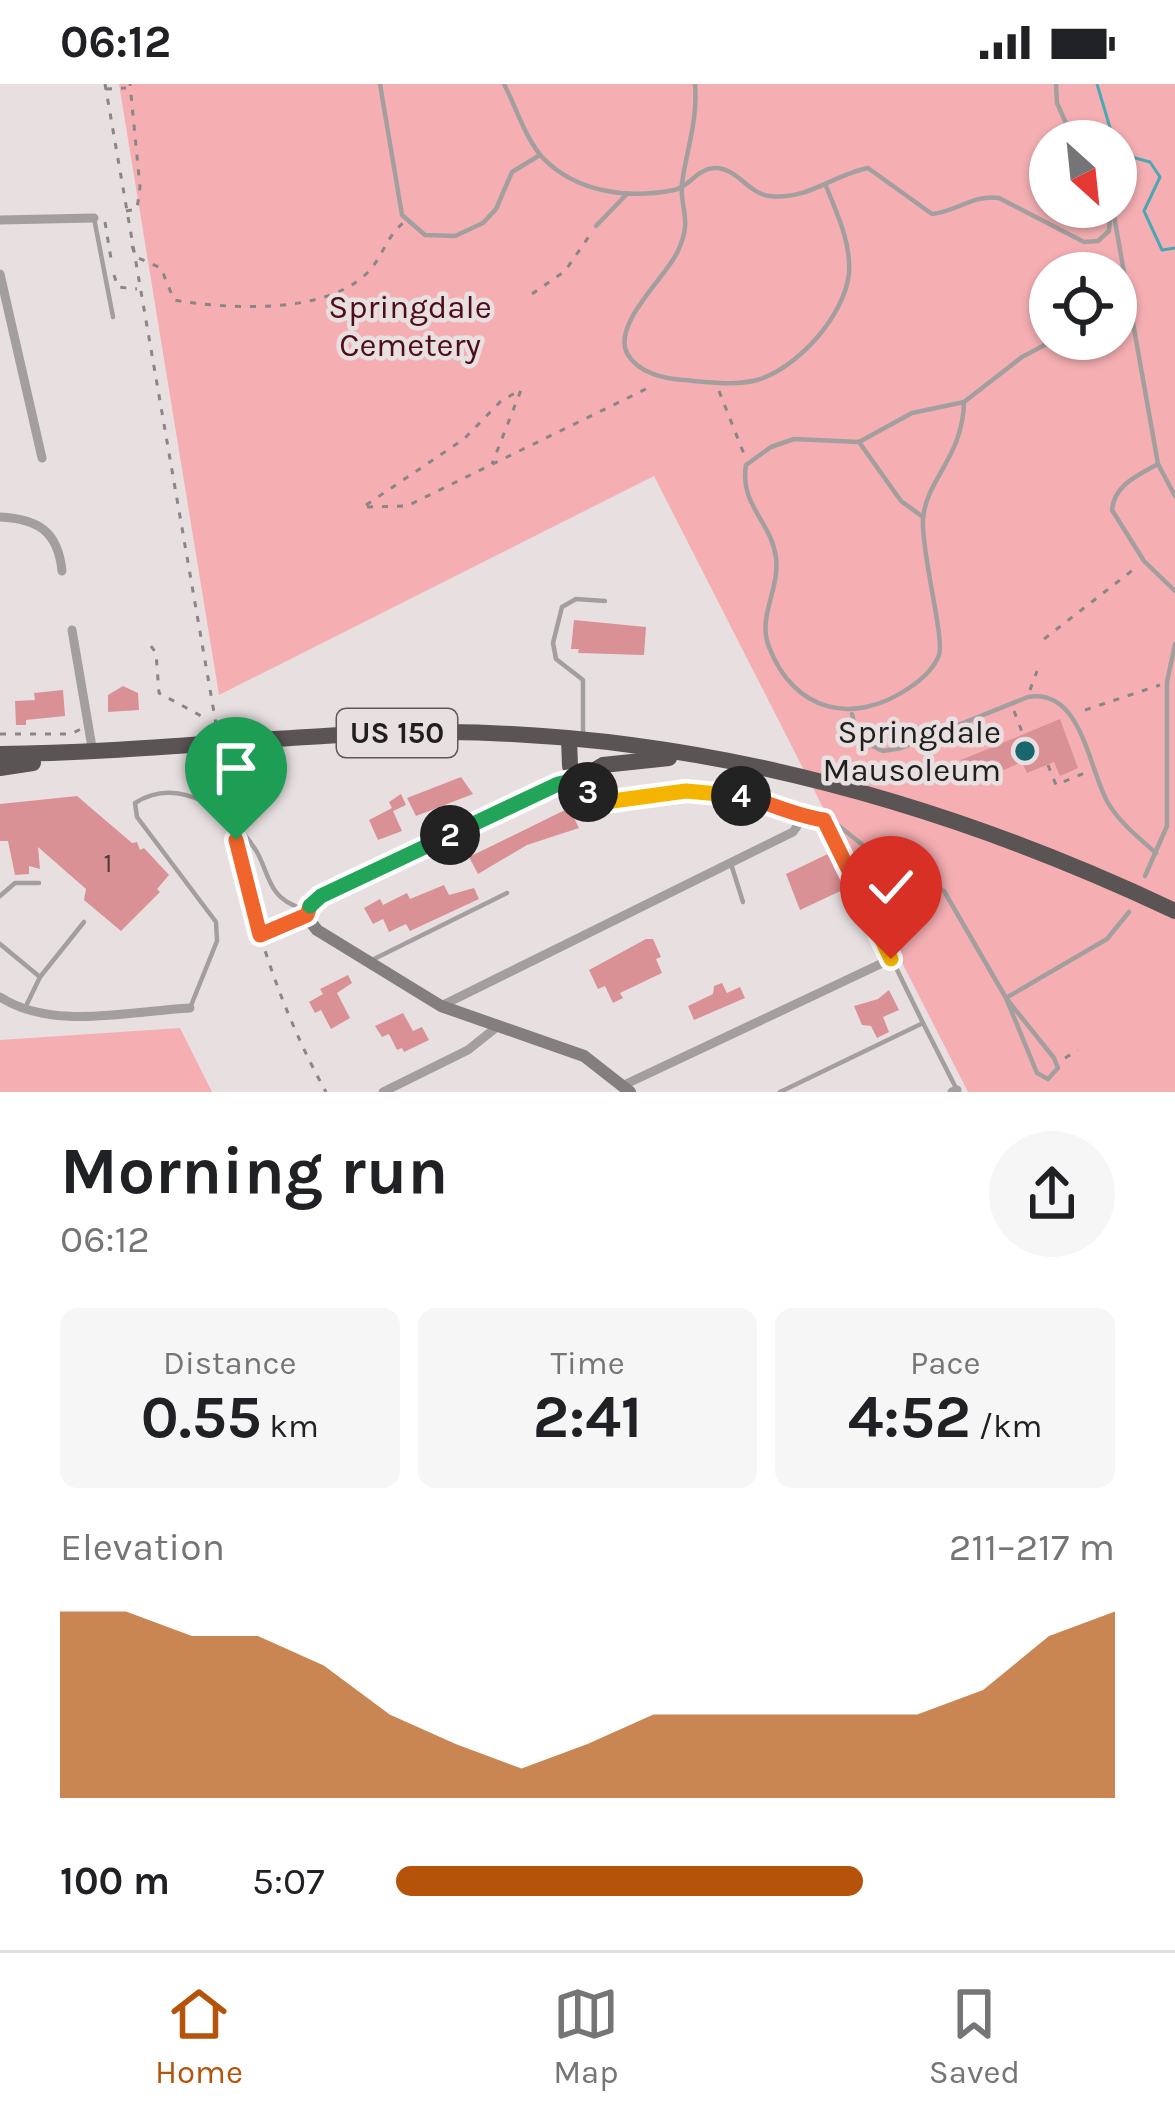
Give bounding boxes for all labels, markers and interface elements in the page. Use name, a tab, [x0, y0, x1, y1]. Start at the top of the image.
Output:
text: 06:12	[60, 16, 171, 68]
north arrow	[1029, 120, 1137, 228]
map controls	[1029, 120, 1137, 360]
button: locate	[1029, 252, 1137, 360]
park label: Springdale Cemetery	[328, 288, 492, 364]
road number: US 150	[337, 709, 457, 757]
place label: Springdale Mausoleum	[822, 713, 1001, 789]
pin	[185, 717, 287, 840]
icon: arrive	[203, 735, 269, 801]
marker: Springdale Mausoleum	[1012, 738, 1038, 764]
pin: 3	[558, 762, 618, 822]
pin: 4	[711, 766, 771, 826]
text: 3	[578, 773, 598, 811]
text: 4	[731, 777, 751, 815]
pin: 2	[420, 805, 480, 865]
text: 2	[440, 816, 460, 854]
pin	[840, 836, 942, 959]
house number: 1	[104, 847, 112, 879]
icon: check	[858, 854, 924, 920]
button: share	[989, 1131, 1115, 1257]
text: Morning run	[60, 1132, 448, 1210]
text: 06:12	[60, 1216, 150, 1262]
text: Distance	[163, 1344, 297, 1382]
text: Time	[550, 1344, 625, 1382]
text: Pace	[910, 1344, 980, 1382]
text: 0.55	[141, 1382, 262, 1452]
text: 2:41	[533, 1382, 642, 1452]
text: 4:52	[848, 1382, 971, 1452]
text: km	[262, 1407, 319, 1445]
text: /km	[971, 1407, 1042, 1445]
text: Elevation	[60, 1524, 225, 1570]
text: 211–217 m	[949, 1524, 1115, 1570]
text: 100 m	[60, 1858, 170, 1904]
text: 5:07	[252, 1858, 324, 1904]
tab: Home	[155, 1981, 243, 2091]
tab: Map	[553, 1981, 619, 2091]
tab: Saved	[929, 1981, 1020, 2091]

